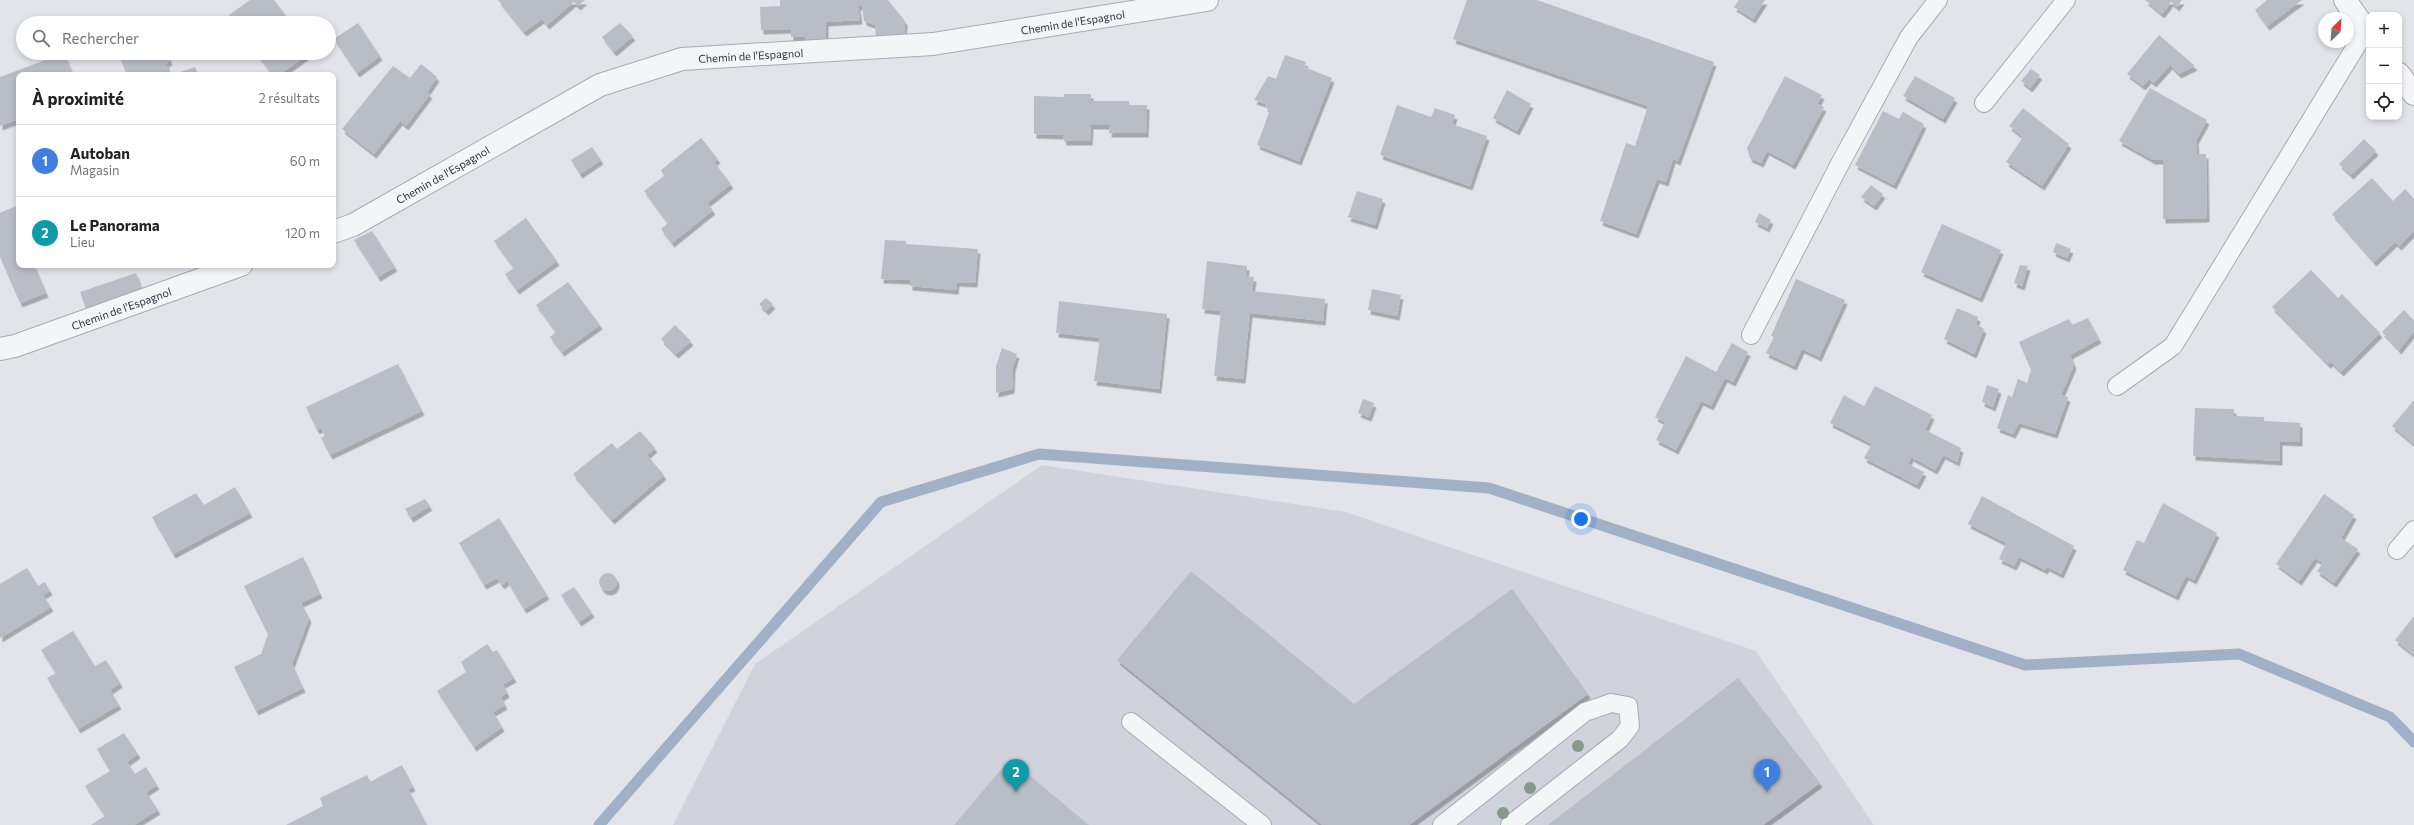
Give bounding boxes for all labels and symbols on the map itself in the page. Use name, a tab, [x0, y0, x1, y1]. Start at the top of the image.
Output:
street label: Chemin de l'Espagnol	[1020, 7, 1126, 36]
north arrow	[2318, 12, 2354, 48]
street label: Chemin de l'Espagnol	[698, 45, 804, 65]
street label: Chemin de l'Espagnol	[393, 143, 491, 206]
street label: Chemin de l'Espagnol	[69, 284, 173, 332]
your location	[1571, 509, 1591, 529]
pin: 2	[1003, 759, 1029, 792]
pin: 1	[1754, 759, 1780, 792]

